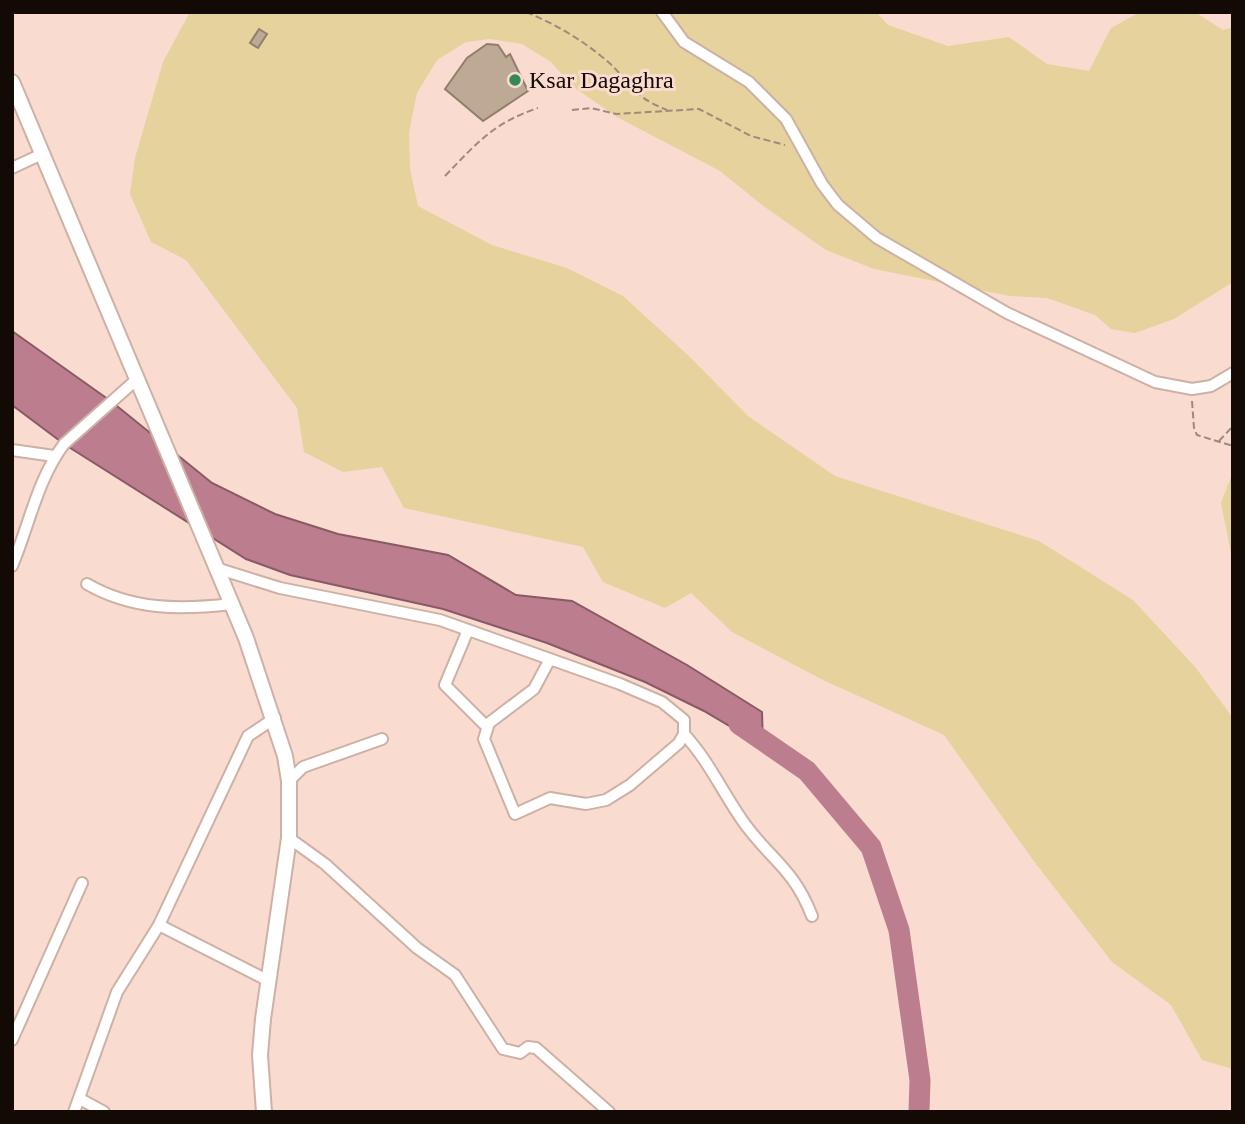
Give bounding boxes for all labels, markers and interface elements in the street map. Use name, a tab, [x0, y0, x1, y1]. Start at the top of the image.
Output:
place label: Ksar Dagaghra	[529, 67, 674, 93]
marker: Ksar Dagaghra	[507, 72, 523, 88]

